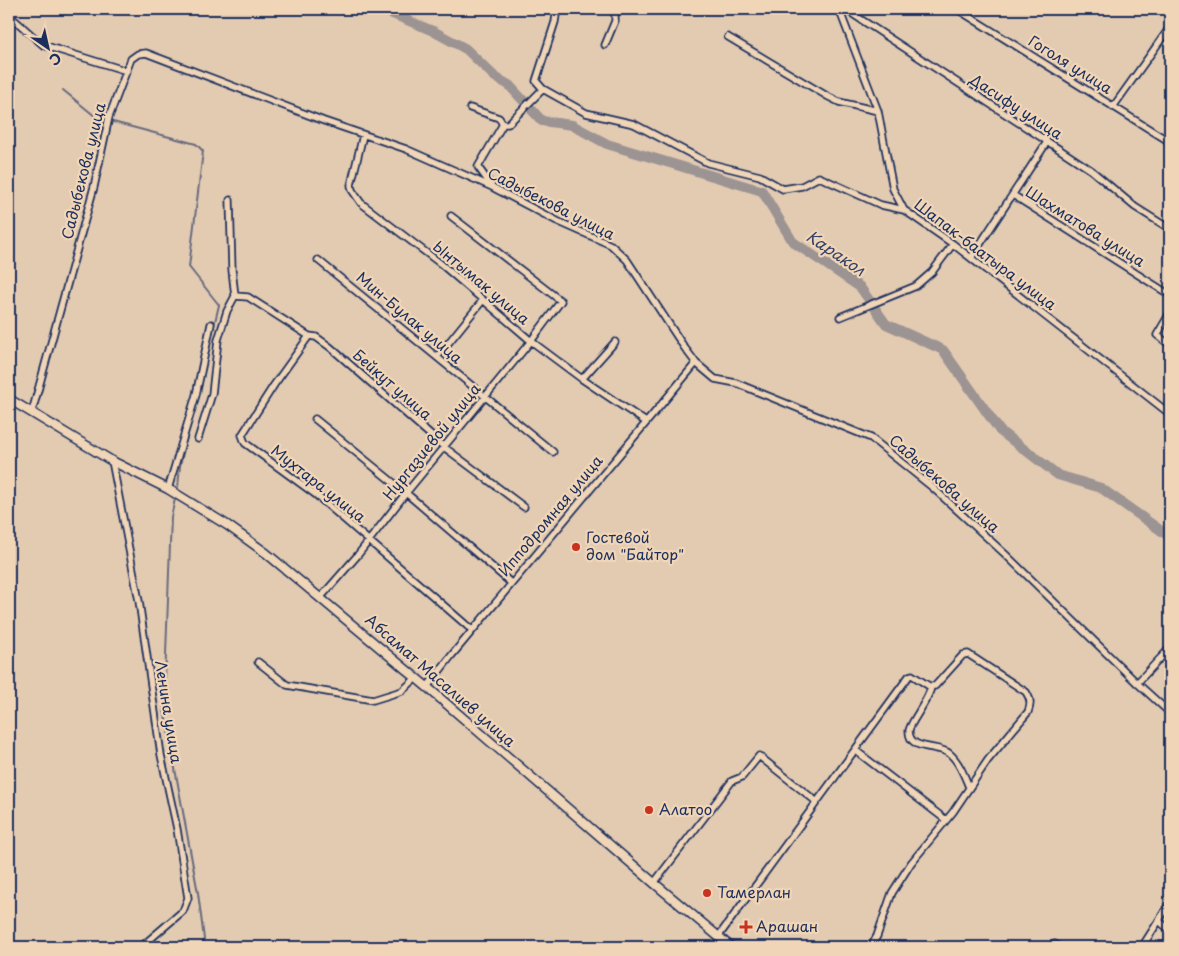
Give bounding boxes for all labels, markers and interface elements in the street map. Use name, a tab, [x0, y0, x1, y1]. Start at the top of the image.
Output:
north arrow	[22, 22, 72, 72]
street label: Гоголя улица	[1024, 29, 1118, 99]
text: С	[45, 48, 66, 71]
street label: Дасифу улица	[965, 67, 1068, 145]
street label: Садыбекова улица	[54, 99, 111, 241]
street label: Садыбекова улица	[484, 161, 620, 245]
street label: Шахматова улица	[1022, 180, 1150, 272]
street label: Шапак-баатыра улица	[910, 193, 1062, 315]
water label: Каракол	[802, 224, 871, 281]
street label: Ынтымак улица	[429, 234, 536, 330]
street label: Мин-Булак улица	[352, 265, 469, 369]
street label: Бейкут улица	[348, 343, 438, 425]
street label: Нургазиевой улица	[376, 377, 486, 504]
street label: Садыбекова улица	[885, 428, 1006, 538]
street label: Мухтара улица	[267, 438, 372, 528]
street label: Ипподромная улица	[492, 449, 608, 581]
place label: Гостевой дом "Байтор"	[586, 525, 684, 565]
marker: Гостевой дом "Байтор"	[570, 541, 582, 553]
street label: Абсамат Масалиев улица	[361, 608, 522, 752]
street label: Ленина улица	[150, 659, 189, 765]
place label: Алатоо	[659, 797, 712, 820]
marker: Алатоо	[643, 804, 655, 816]
place label: Тамерлан	[717, 880, 791, 903]
marker: Тамерлан	[701, 887, 713, 899]
place label: Арашан	[756, 914, 818, 937]
marker: Арашан	[740, 921, 752, 933]

